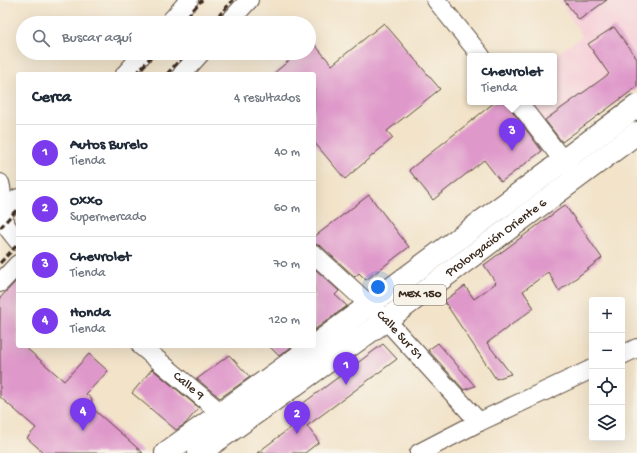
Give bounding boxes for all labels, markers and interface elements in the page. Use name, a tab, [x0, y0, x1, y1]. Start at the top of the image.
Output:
search box	[16, 16, 316, 60]
icon: search	[30, 27, 52, 49]
text: Buscar aquí	[62, 29, 132, 47]
popup	[467, 53, 557, 105]
text: Chevrolet	[482, 63, 542, 81]
text: Tienda	[482, 81, 517, 96]
text: Cerca	[32, 88, 71, 108]
text: 4 resultados	[234, 91, 300, 106]
pin: 3	[499, 118, 525, 151]
text: Autos Burelo	[70, 136, 148, 154]
text: 1	[42, 145, 48, 160]
text: 40 m	[274, 145, 300, 160]
text: Tienda	[70, 154, 106, 169]
text: Oxxo	[70, 192, 103, 210]
street label: Prolongación Oriente 6	[442, 195, 550, 281]
text: 2	[42, 201, 48, 216]
text: 60 m	[274, 201, 300, 216]
text: Supermercado	[70, 210, 146, 225]
text: Chevrolet	[70, 248, 131, 266]
text: 3	[42, 257, 48, 272]
text: 70 m	[274, 257, 300, 272]
text: Tienda	[70, 266, 106, 281]
your location	[368, 277, 388, 297]
road number: MEX 150	[394, 285, 446, 305]
map controls	[589, 297, 625, 441]
button: +	[589, 297, 625, 333]
text: Honda	[70, 304, 111, 322]
street label: Calle Sur 51	[373, 307, 426, 363]
text: 4	[42, 313, 48, 328]
text: 120 m	[269, 313, 300, 328]
text: Tienda	[70, 322, 106, 337]
button: −	[589, 333, 625, 369]
pin: 1	[333, 352, 359, 385]
street label: Calle 9	[170, 368, 208, 404]
button: locate	[589, 369, 625, 405]
pin: 4	[70, 398, 96, 431]
pin: 2	[284, 401, 310, 434]
button: layers	[589, 405, 625, 441]

